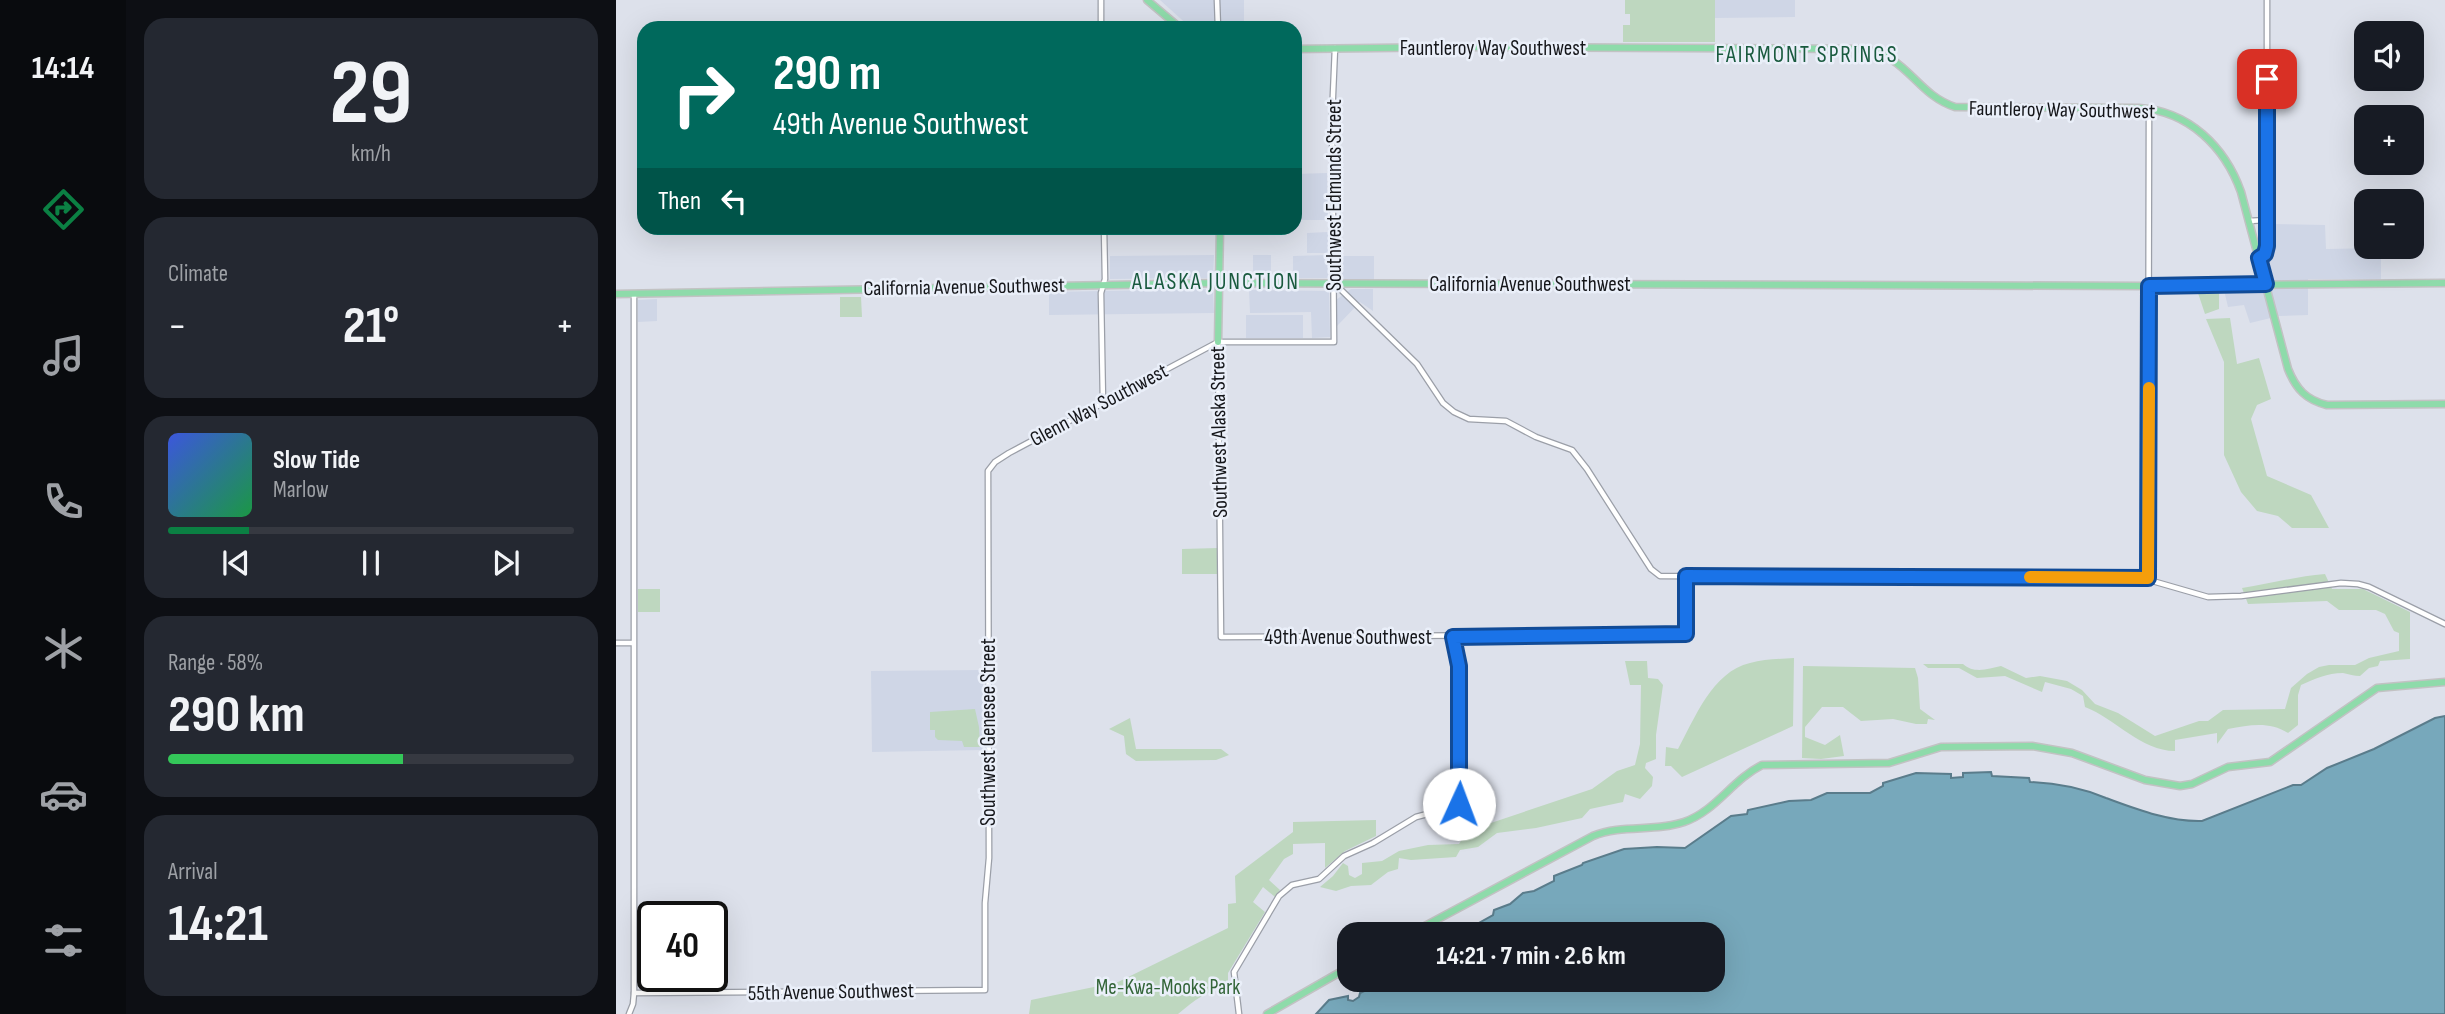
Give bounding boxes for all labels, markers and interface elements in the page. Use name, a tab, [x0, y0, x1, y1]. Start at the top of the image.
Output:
map controls	[2354, 21, 2424, 259]
button: sound	[2354, 21, 2424, 91]
street label: Fauntleroy Way Southwest	[1400, 36, 1586, 61]
text: 29	[330, 40, 413, 149]
district label: FAIRMONT SPRINGS	[1715, 41, 1899, 69]
text: 290 m	[773, 45, 881, 104]
text: 14:14	[32, 49, 94, 88]
icon: right	[658, 49, 749, 140]
pin	[2237, 49, 2297, 109]
icon: arrive	[2248, 60, 2286, 98]
street label: Fauntleroy Way Southwest	[1969, 96, 2155, 124]
street label: Southwest Edmunds Street	[1322, 99, 1347, 291]
text: 49th Avenue Southwest	[773, 105, 1028, 144]
button: +	[2354, 105, 2424, 175]
text: km/h	[351, 140, 391, 168]
icon: left	[715, 182, 753, 220]
icon: directions	[39, 185, 88, 234]
text: Then	[658, 186, 701, 217]
button: −	[2354, 189, 2424, 259]
text: Climate	[168, 260, 228, 288]
district label: ALASKA JUNCTION	[1131, 268, 1300, 296]
street label: California Avenue Southwest	[1429, 272, 1631, 297]
street label: California Avenue Southwest	[863, 273, 1065, 301]
text: 21°	[343, 295, 399, 358]
text: −	[168, 304, 187, 349]
text: +	[555, 304, 574, 349]
icon: music	[39, 331, 88, 380]
street label: Southwest Alaska Street	[1205, 346, 1233, 518]
street label: Glenn Way Southwest	[1026, 358, 1172, 452]
text: Slow Tide	[273, 445, 360, 476]
text: Marlow	[273, 476, 329, 504]
icon: phone	[39, 477, 88, 526]
icon: previous	[217, 544, 255, 582]
icon: pause	[352, 544, 390, 582]
icon: next	[487, 544, 525, 582]
icon: climate	[39, 624, 88, 673]
street label: 49th Avenue Southwest	[1264, 625, 1432, 650]
street label: Southwest Genesee Street	[976, 638, 1001, 826]
text: Range · 58%	[168, 649, 263, 677]
text: 290 km	[168, 684, 305, 747]
position arrow	[1422, 767, 1496, 841]
icon: car	[39, 770, 88, 819]
text: Arrival	[168, 858, 217, 886]
text: 14:21	[168, 893, 268, 956]
speed limit sign: 40	[637, 901, 728, 992]
icon: filters	[39, 916, 88, 965]
text: 14:21 · 7 min · 2.6 km	[1436, 941, 1626, 972]
park label: Me-Kwa-Mooks Park	[1096, 975, 1240, 1000]
street label: 55th Avenue Southwest	[748, 978, 914, 1006]

